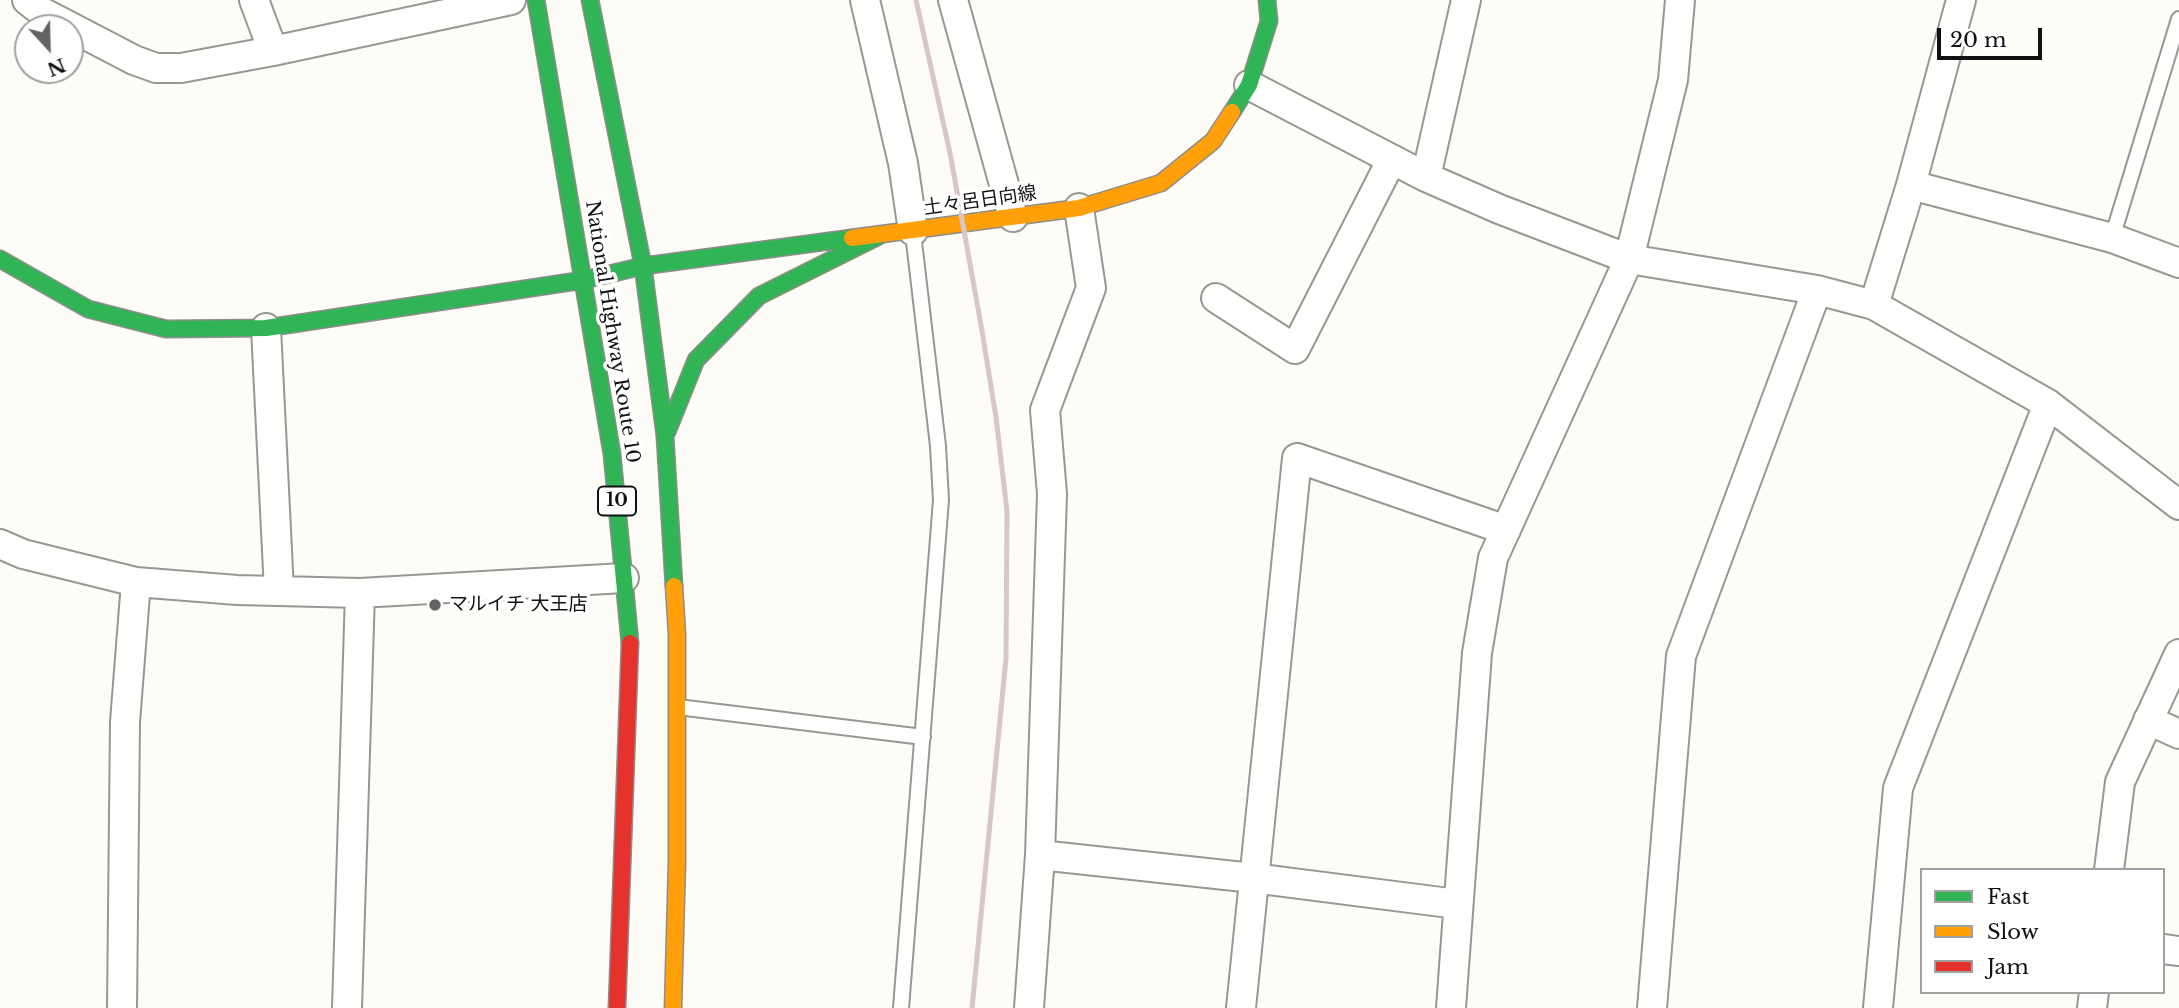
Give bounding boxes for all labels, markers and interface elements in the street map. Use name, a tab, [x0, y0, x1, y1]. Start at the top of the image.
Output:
north arrow	[14, 14, 84, 84]
scale bar	[1941, 14, 2046, 58]
text: 20 m	[1950, 27, 2007, 53]
text: N	[44, 53, 69, 81]
street label: 土々呂日向線	[922, 182, 1038, 220]
street label: National Highway Route 10	[580, 199, 644, 465]
road number: 10	[598, 486, 636, 516]
place label: マルイチ 大王店	[449, 594, 587, 616]
marker: マルイチ 大王店	[427, 597, 443, 613]
legend	[1920, 868, 2165, 994]
text: Fast	[1987, 884, 2029, 910]
text: Slow	[1987, 919, 2039, 945]
text: Jam	[1987, 954, 2029, 980]

